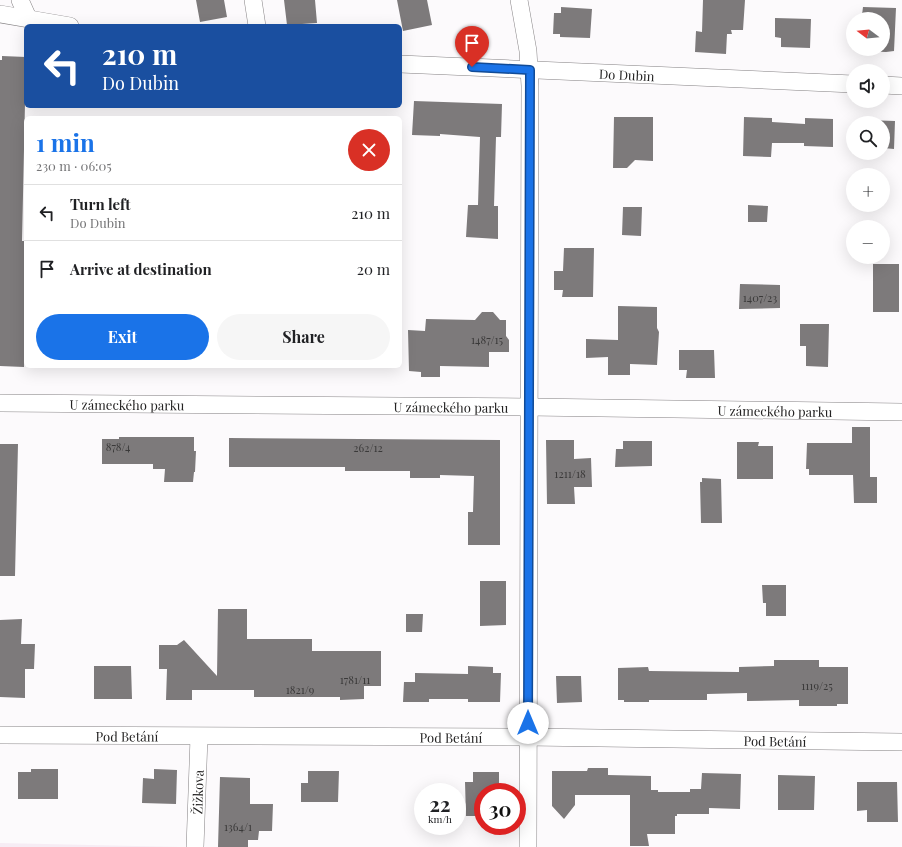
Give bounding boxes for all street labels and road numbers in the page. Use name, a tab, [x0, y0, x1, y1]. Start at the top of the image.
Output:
street label: Do Dubin	[599, 64, 655, 84]
street label: U zámeckého parku	[69, 395, 185, 413]
street label: U zámeckého parku	[393, 397, 509, 415]
street label: U zámeckého parku	[717, 401, 833, 420]
street label: Pod Betání	[96, 727, 159, 744]
street label: Pod Betání	[420, 728, 483, 745]
street label: Pod Betání	[743, 731, 807, 749]
street label: Žižkova	[188, 769, 206, 815]

